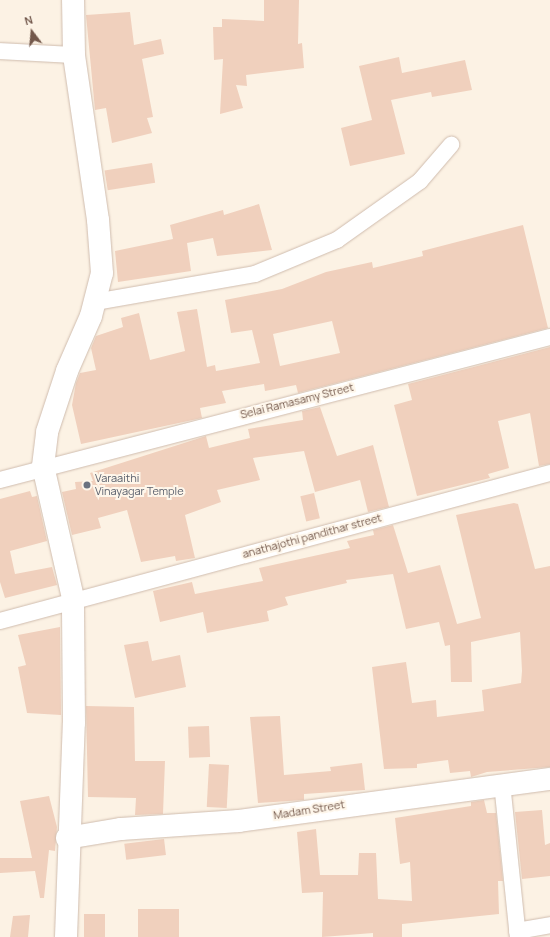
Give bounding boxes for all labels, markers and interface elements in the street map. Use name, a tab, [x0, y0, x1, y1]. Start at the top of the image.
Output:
north arrow	[12, 12, 52, 52]
text: N	[23, 12, 34, 28]
street label: Selai Ramasamy Street	[239, 381, 355, 421]
place label: Varaaithi Vinayagar Temple	[95, 472, 184, 498]
marker: Varaaithi Vinayagar Temple	[82, 480, 92, 490]
street label: anathajothi pandithar street	[241, 511, 383, 561]
street label: Madam Street	[273, 798, 345, 822]

